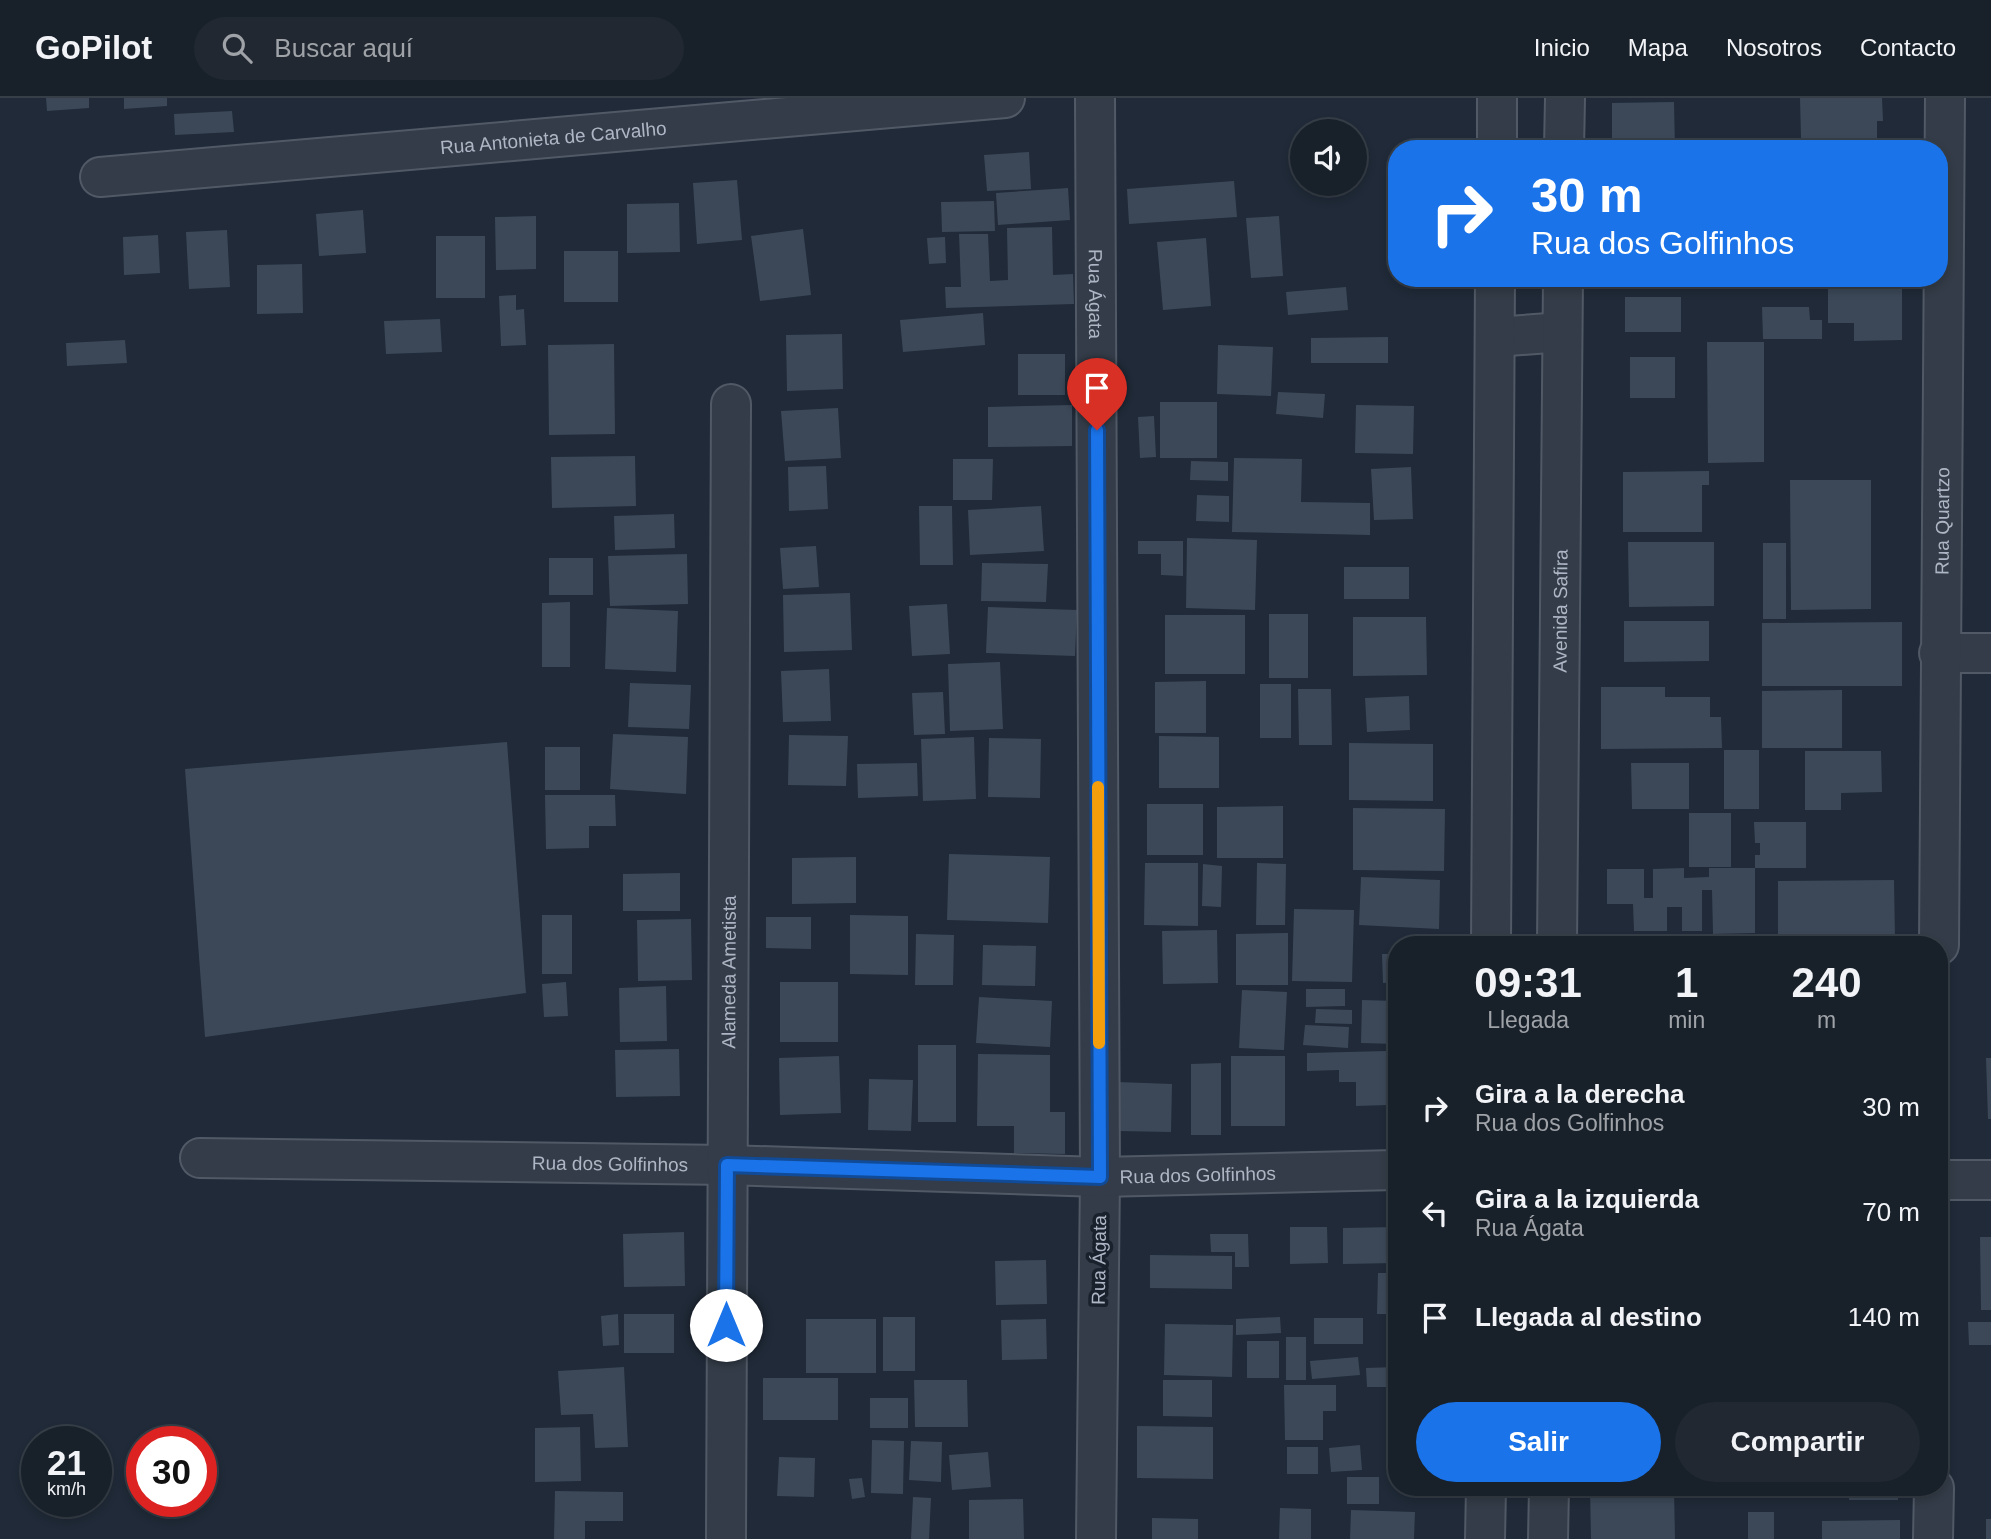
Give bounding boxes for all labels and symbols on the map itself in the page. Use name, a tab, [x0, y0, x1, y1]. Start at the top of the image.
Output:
street label: Rua Antonieta de Carvalho	[439, 117, 667, 158]
street label: Rua Ágata	[1085, 249, 1107, 339]
pin	[1067, 358, 1127, 430]
street label: Rua Quartzo	[1931, 467, 1953, 575]
street label: Avenida Safira	[1549, 549, 1571, 673]
street label: Alameda Ametista	[718, 895, 739, 1049]
street label: Rua dos Golfinhos	[532, 1152, 688, 1175]
street label: Rua dos Golfinhos	[1119, 1162, 1276, 1187]
street label: Rua Ágata	[1088, 1215, 1110, 1305]
position arrow	[689, 1288, 763, 1362]
speed limit sign: 30	[126, 1426, 217, 1517]

